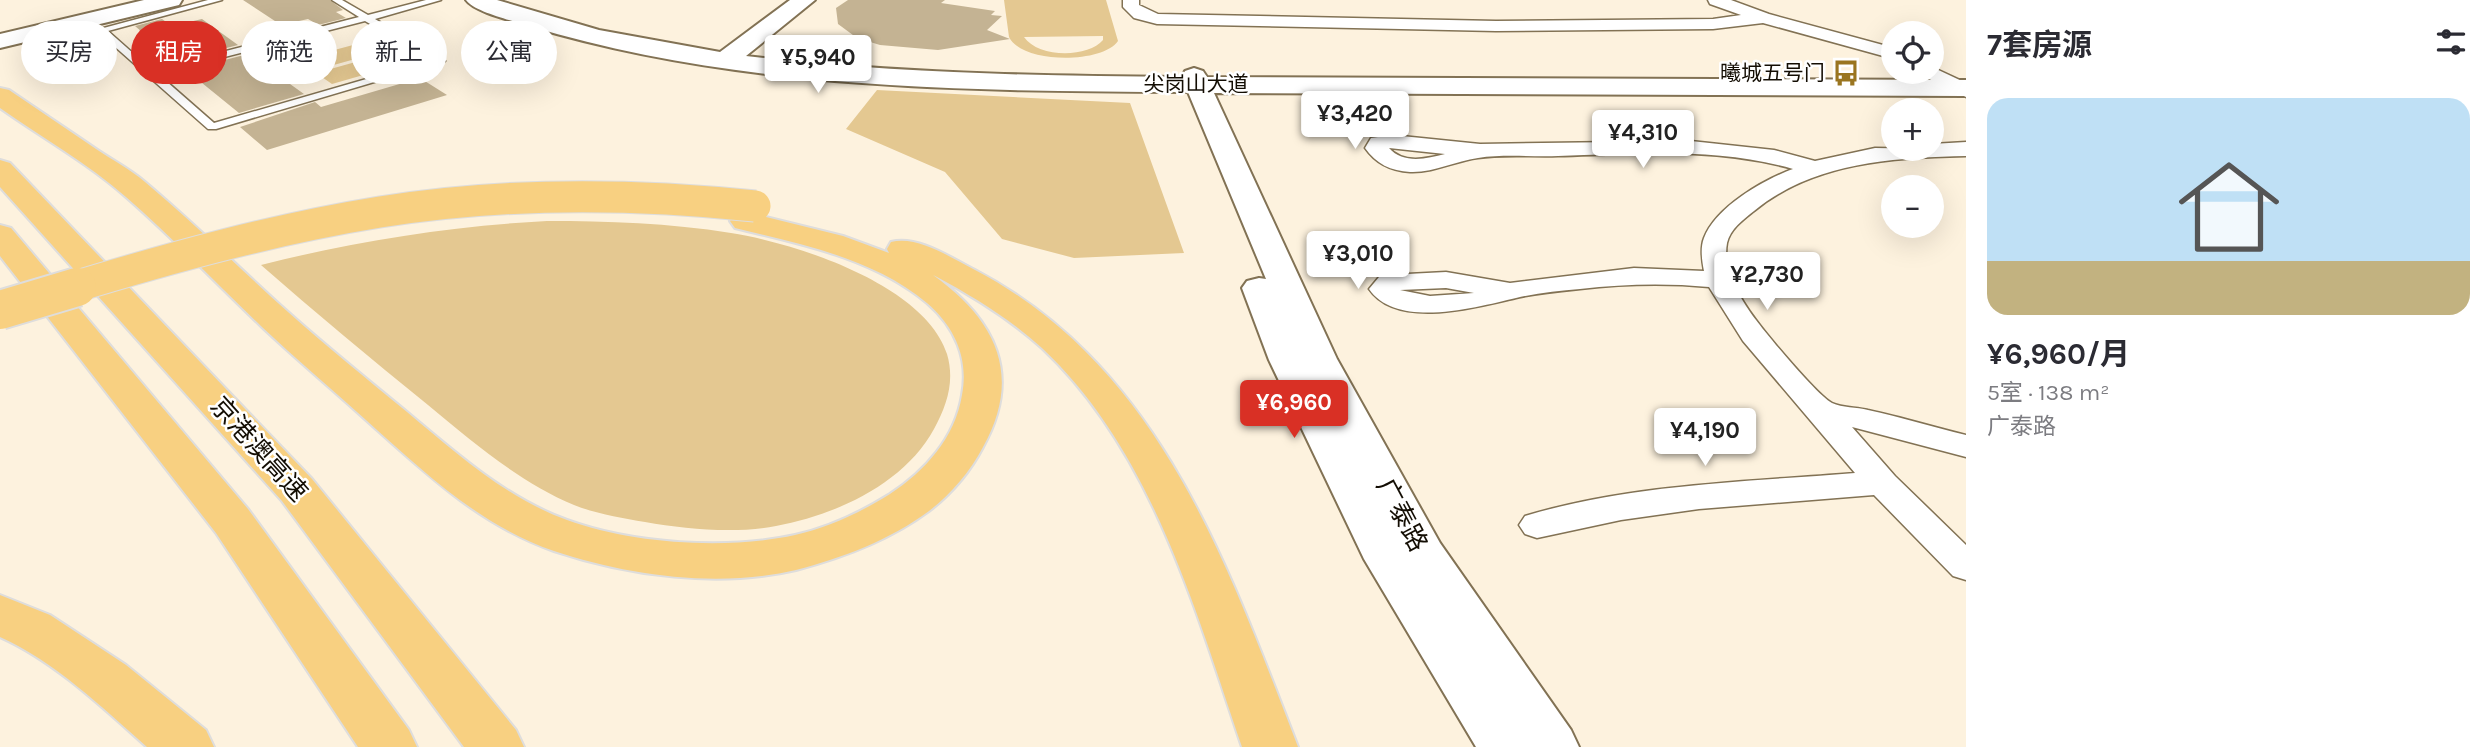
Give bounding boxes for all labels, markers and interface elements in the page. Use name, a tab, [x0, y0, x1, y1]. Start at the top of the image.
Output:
chip: 买房	[21, 21, 117, 84]
chip: 租房	[131, 21, 227, 84]
chip: 筛选	[241, 21, 337, 84]
chip: 新上	[351, 21, 447, 84]
chip: 公寓	[461, 21, 557, 84]
map controls	[1881, 21, 1944, 238]
button: locate	[1881, 21, 1944, 84]
icon: filters	[2432, 23, 2470, 61]
text: 7套房源	[1987, 27, 2092, 63]
pin: ¥5,940	[761, 36, 875, 95]
text: ¥5,940	[781, 44, 855, 71]
bus stop icon: 曦城五号门	[1831, 58, 1861, 88]
place label: 曦城五号门	[1720, 61, 1825, 85]
street label: 尖岗山大道	[1144, 72, 1249, 96]
pin: ¥3,420	[1298, 92, 1412, 151]
button: +	[1881, 98, 1944, 161]
text: ¥3,420	[1317, 100, 1393, 127]
pin: ¥4,310	[1586, 110, 1700, 170]
text: ¥4,310	[1608, 119, 1678, 146]
icon: home	[2166, 144, 2292, 270]
button: −	[1881, 175, 1944, 238]
pin: ¥3,010	[1301, 232, 1415, 291]
text: ¥3,010	[1323, 240, 1393, 267]
pin: ¥2,730	[1710, 252, 1824, 312]
text: ¥2,730	[1730, 261, 1804, 288]
text: ¥6,960/月	[1987, 336, 2130, 372]
text: 5室 · 138 m²	[1987, 379, 2110, 406]
pin: ¥6,960	[1237, 380, 1351, 440]
text: ¥6,960	[1256, 389, 1332, 416]
street label: 京港澳高速	[204, 390, 314, 508]
pin: ¥4,190	[1648, 408, 1762, 468]
text: 广泰路	[1987, 413, 2056, 440]
text: ¥4,190	[1670, 417, 1740, 444]
street label: 广泰路	[1370, 473, 1434, 557]

